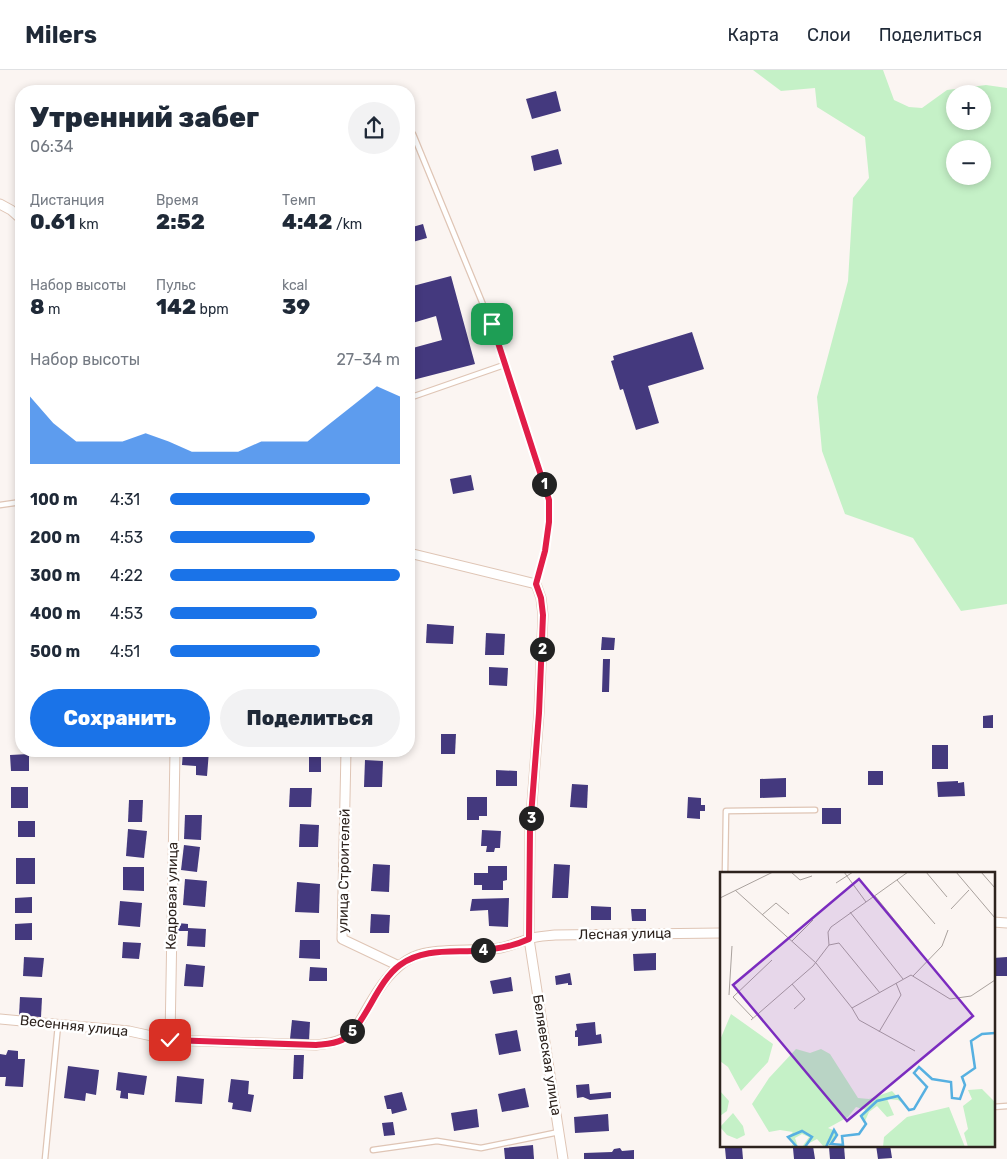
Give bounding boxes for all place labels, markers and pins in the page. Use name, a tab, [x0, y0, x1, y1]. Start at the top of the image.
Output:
pin	[471, 303, 513, 345]
pin: 1	[532, 472, 556, 496]
pin: 2	[530, 636, 554, 662]
pin: 3	[518, 806, 544, 830]
pin: 4	[470, 938, 496, 962]
pin: 5	[340, 1018, 364, 1044]
pin	[149, 1019, 191, 1061]

